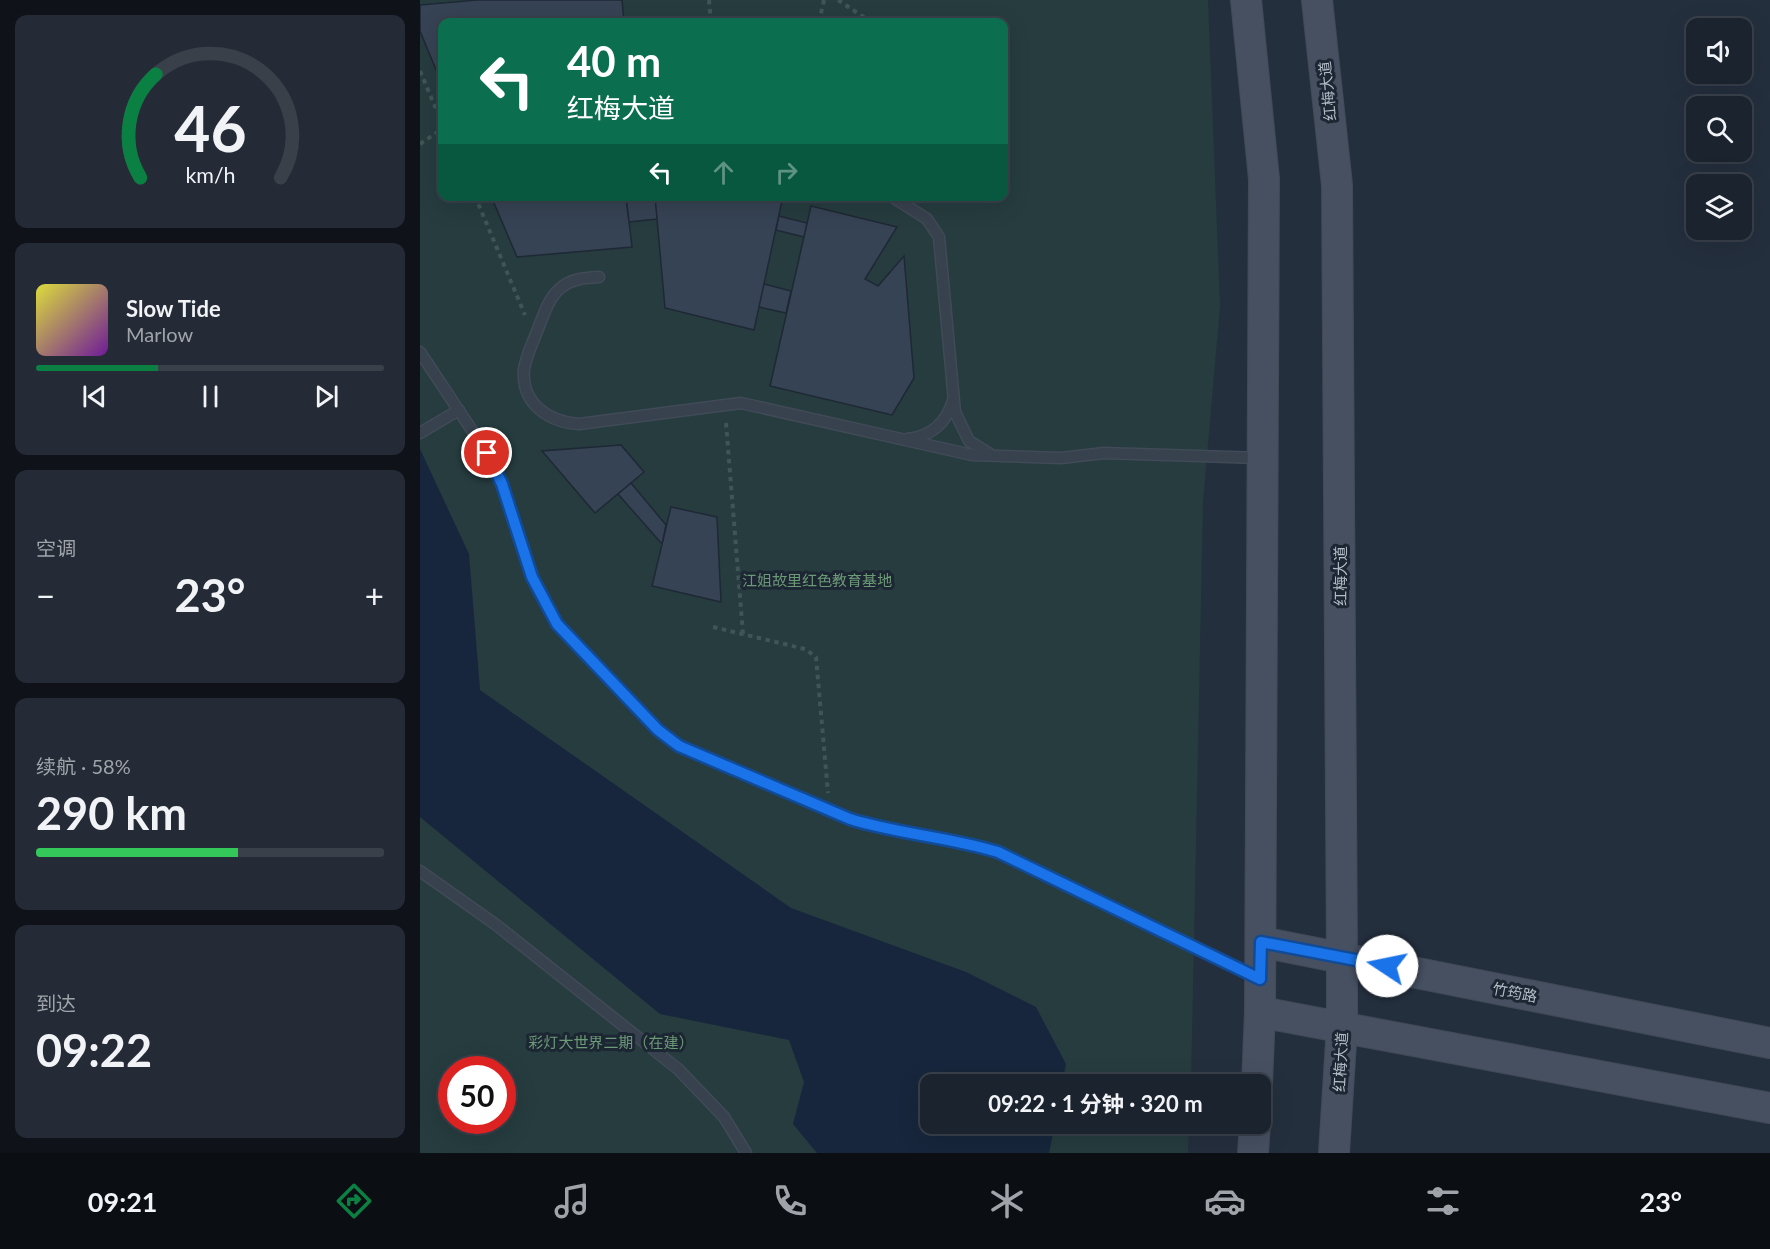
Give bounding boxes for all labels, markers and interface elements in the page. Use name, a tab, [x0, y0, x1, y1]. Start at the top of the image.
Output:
map controls	[1686, 18, 1752, 240]
button: sound	[1686, 18, 1752, 84]
text: 40 m	[567, 36, 661, 86]
icon: left	[468, 42, 546, 120]
street label: 红梅大道	[1315, 60, 1339, 122]
text: 46	[174, 90, 246, 165]
text: 红梅大道	[567, 91, 675, 124]
button: search	[1686, 96, 1752, 162]
icon: left	[644, 156, 677, 189]
icon: ahead	[707, 156, 740, 189]
icon: right	[770, 156, 803, 189]
text: km/h	[185, 163, 235, 189]
button: layers	[1686, 174, 1752, 240]
text: Slow Tide	[126, 295, 221, 322]
text: Marlow	[126, 322, 193, 346]
icon: previous	[78, 380, 111, 413]
icon: pause	[194, 380, 227, 413]
icon: next	[310, 380, 343, 413]
pin	[461, 427, 512, 478]
icon: arrive	[470, 436, 503, 469]
text: 空调	[36, 536, 76, 560]
street label: 红梅大道	[1331, 546, 1349, 606]
text: 23°	[175, 568, 245, 622]
park label: 江姐故里红色教育基地	[742, 571, 892, 589]
text: −	[36, 575, 55, 615]
text: +	[365, 575, 384, 615]
text: 续航 · 58%	[36, 754, 131, 778]
text: 290 km	[36, 786, 187, 840]
position arrow	[1355, 934, 1419, 998]
street label: 竹筠路	[1491, 979, 1539, 1005]
text: 到达	[36, 991, 76, 1015]
text: 09:22	[36, 1023, 152, 1077]
street label: 红梅大道	[1329, 1032, 1351, 1092]
park label: 彩灯大世界二期（在建）	[528, 1033, 694, 1051]
speed limit sign: 50	[438, 1056, 516, 1134]
text: 09:22 · 1 分钟 · 320 m	[988, 1090, 1203, 1117]
icon: directions	[333, 1180, 375, 1222]
icon: music	[551, 1180, 593, 1222]
icon: phone	[769, 1180, 811, 1222]
icon: climate	[986, 1180, 1028, 1222]
icon: car	[1204, 1180, 1246, 1222]
icon: filters	[1422, 1180, 1464, 1222]
text: 09:21	[88, 1185, 157, 1218]
text: 23°	[1639, 1185, 1682, 1218]

